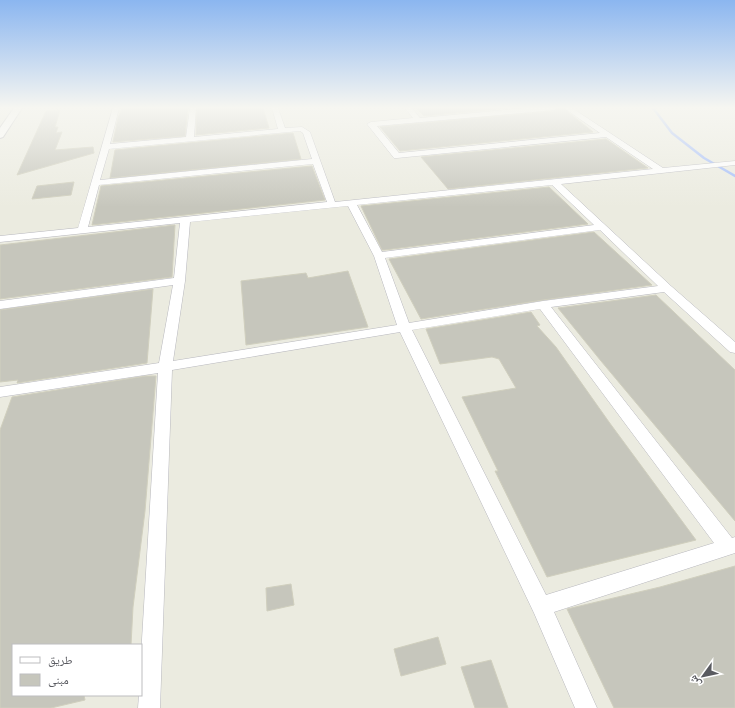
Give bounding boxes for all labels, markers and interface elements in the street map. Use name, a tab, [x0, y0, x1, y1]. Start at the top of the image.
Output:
legend	[12, 644, 142, 696]
text: طريق	[48, 651, 73, 668]
north arrow	[683, 656, 723, 696]
text: مبنى	[48, 671, 69, 688]
text: ش	[685, 672, 705, 691]

